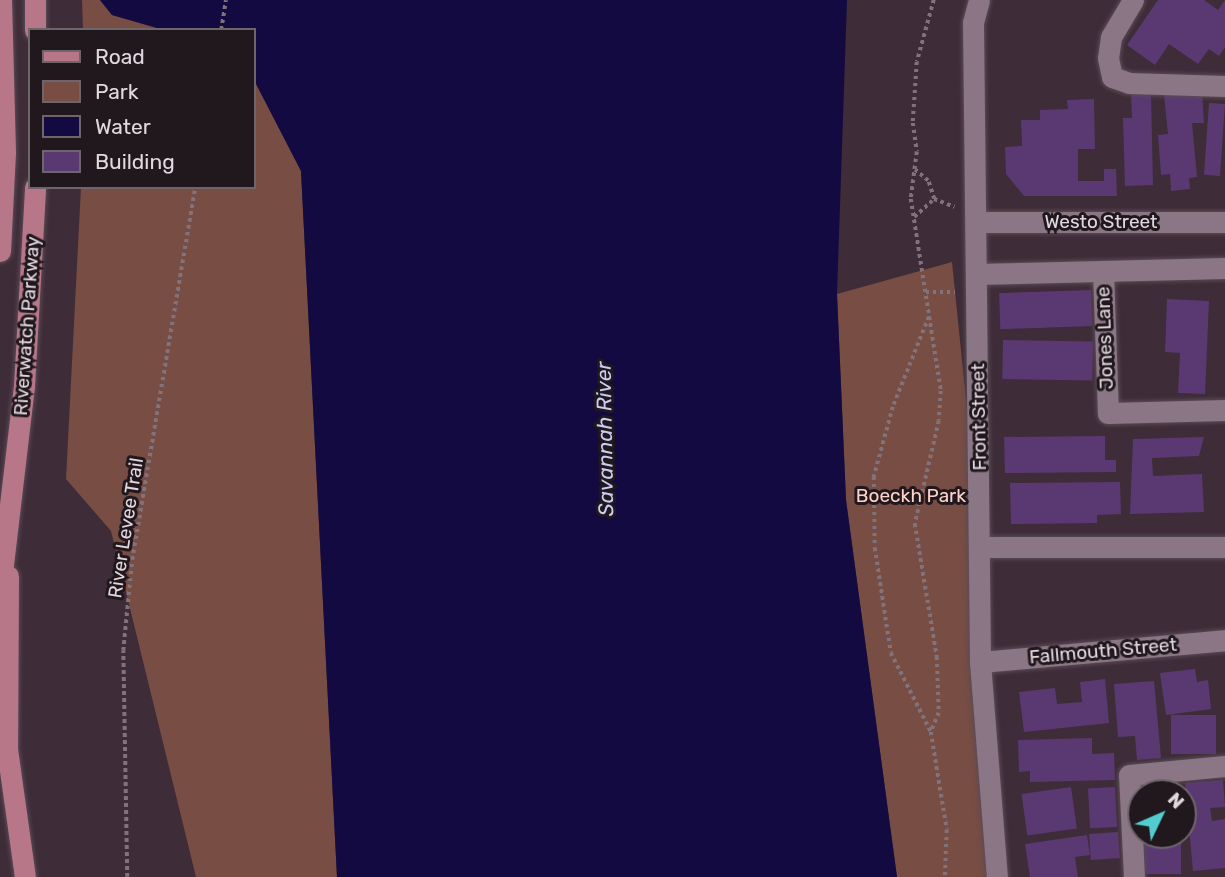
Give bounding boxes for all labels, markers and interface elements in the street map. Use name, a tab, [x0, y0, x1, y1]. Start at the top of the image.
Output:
legend	[28, 28, 256, 189]
text: Road	[95, 44, 145, 69]
text: Park	[95, 79, 139, 104]
text: Water	[95, 114, 151, 139]
text: Building	[95, 149, 175, 174]
street label: Westo Street	[1044, 211, 1158, 233]
street label: Riverwatch Parkway	[9, 236, 45, 416]
street label: Jones Lane	[1092, 286, 1118, 390]
water label: Savannah River	[591, 361, 619, 517]
street label: Front Street	[967, 363, 991, 471]
street label: River Levee Trail	[104, 456, 148, 600]
park label: Boeckh Park	[856, 485, 966, 507]
street label: Fallmouth Street	[1028, 633, 1178, 669]
north arrow	[1127, 779, 1197, 849]
text: N	[1163, 788, 1189, 813]

